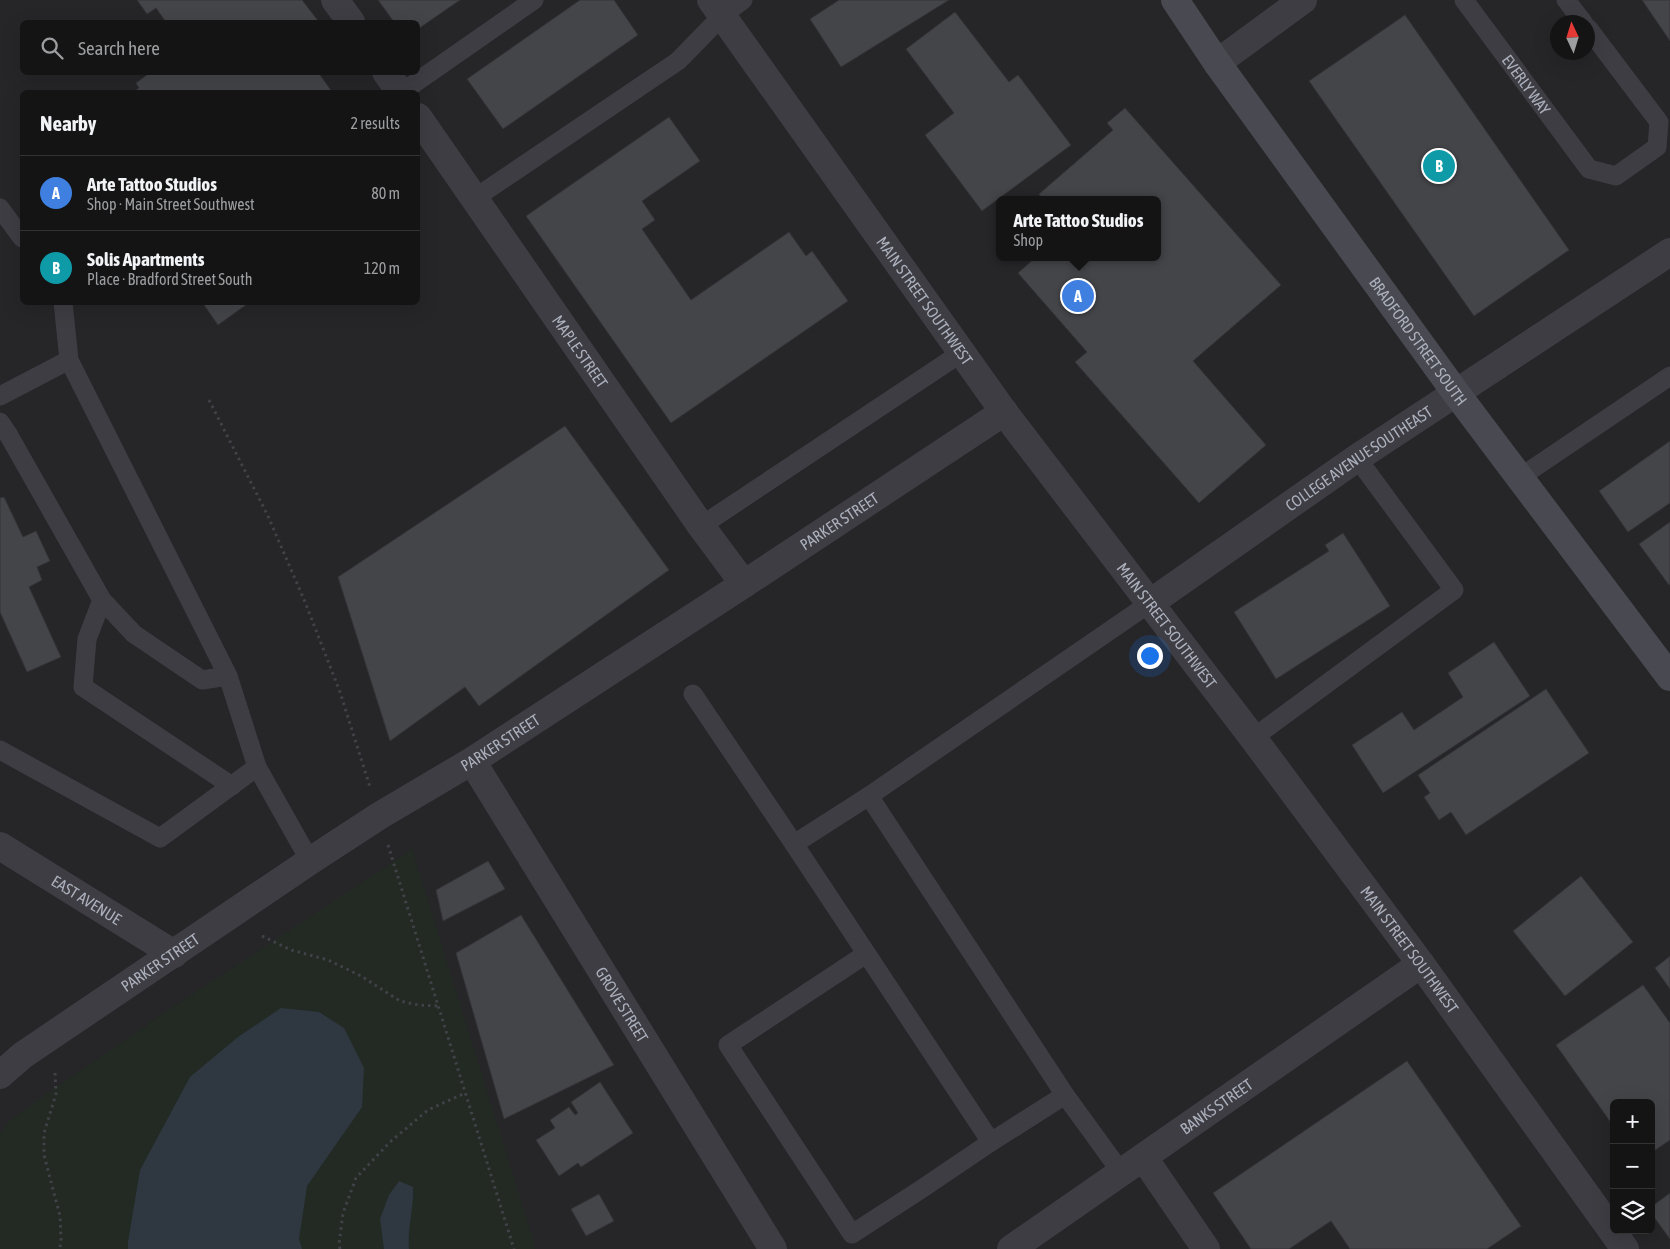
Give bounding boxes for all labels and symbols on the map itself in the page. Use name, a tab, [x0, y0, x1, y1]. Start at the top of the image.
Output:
north arrow	[1550, 15, 1595, 60]
street label: EVERLY WAY	[1499, 51, 1555, 118]
pin: B	[1423, 147, 1455, 185]
street label: MAIN STREET SOUTHWEST	[873, 233, 977, 368]
street label: BRADFORD STREET SOUTH	[1366, 273, 1471, 409]
pin: A	[1062, 277, 1094, 315]
street label: MAPLE STREET	[549, 312, 611, 391]
street label: COLLEGE AVENUE SOUTHEAST	[1282, 402, 1435, 514]
street label: PARKER STREET	[797, 489, 882, 553]
street label: MAIN STREET SOUTHWEST	[1113, 559, 1221, 692]
your location	[1137, 643, 1163, 669]
street label: PARKER STREET	[457, 710, 543, 775]
street label: EAST AVENUE	[49, 871, 125, 928]
street label: MAIN STREET SOUTHWEST	[1357, 882, 1462, 1017]
street label: PARKER STREET	[118, 930, 203, 995]
street label: GROVE STREET	[592, 964, 652, 1045]
street label: BANKS STREET	[1177, 1075, 1256, 1138]

